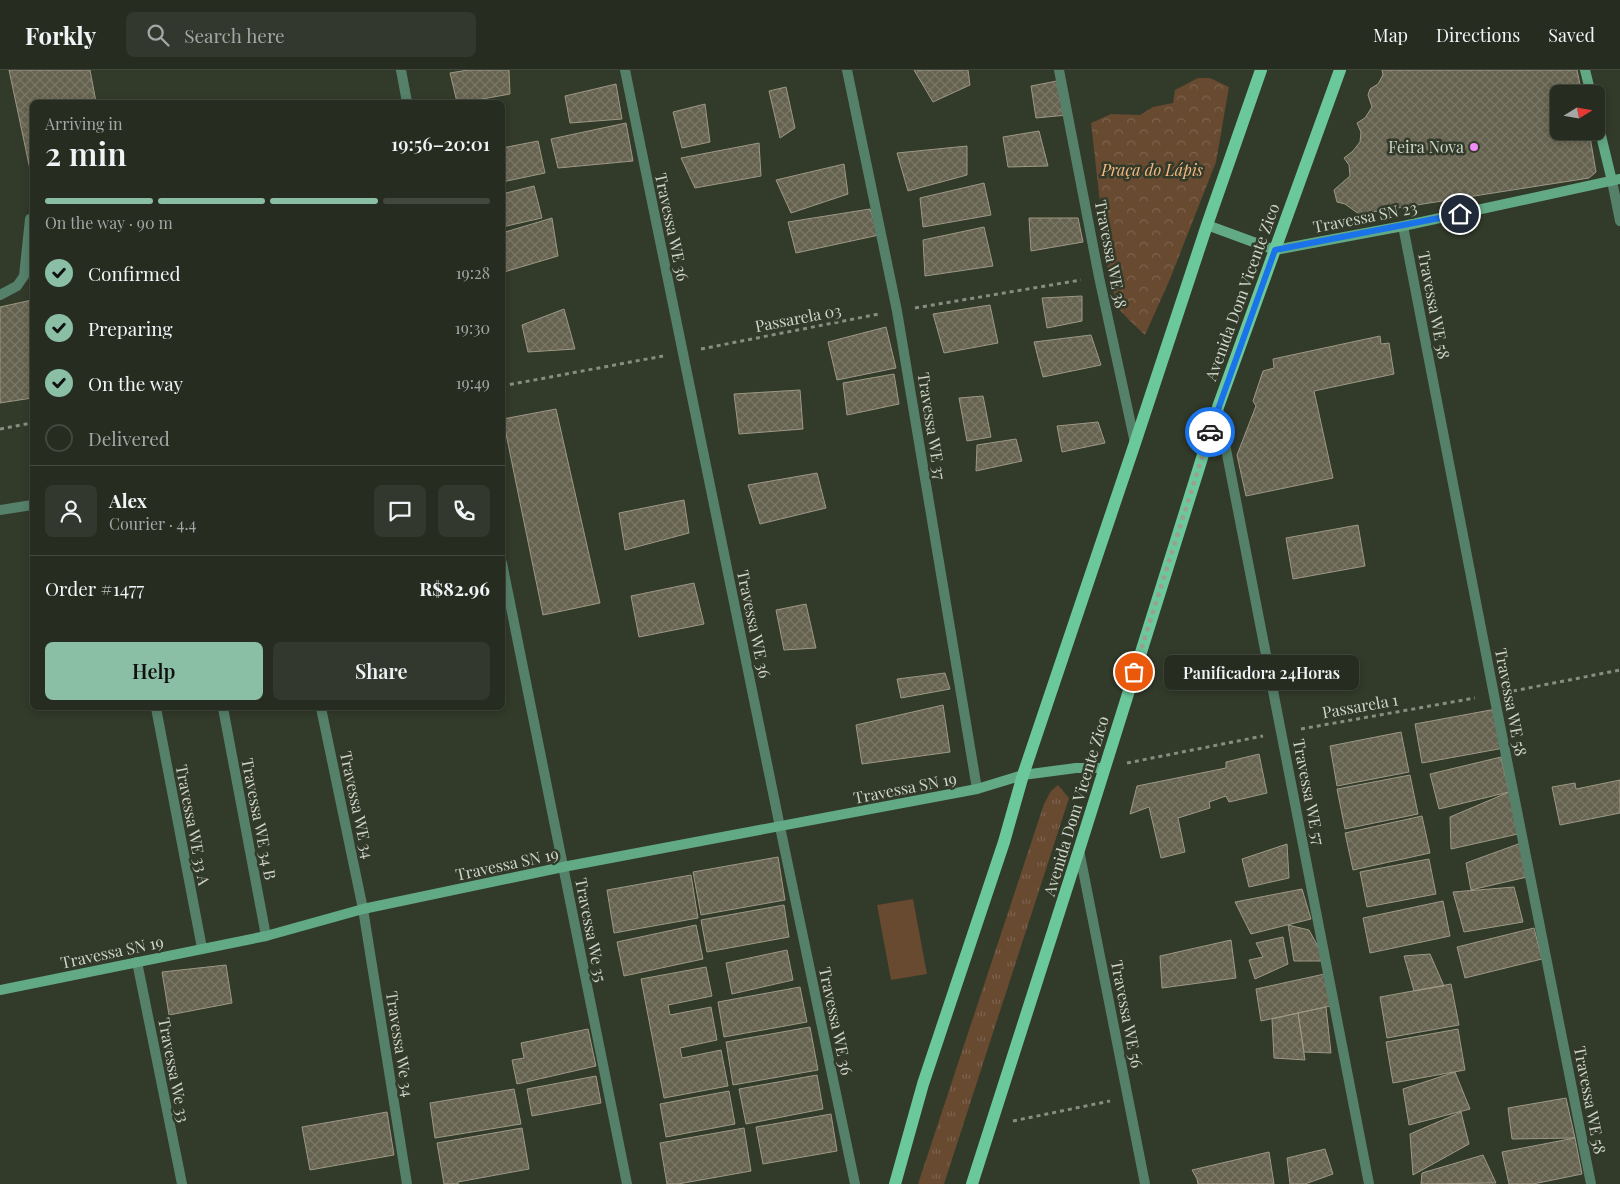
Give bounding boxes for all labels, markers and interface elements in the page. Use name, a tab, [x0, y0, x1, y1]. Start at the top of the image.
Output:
search box	[126, 12, 476, 57]
text: Forkly	[25, 19, 96, 51]
icon: search	[144, 21, 172, 49]
text: Search here	[184, 22, 285, 48]
text: Map	[1373, 23, 1408, 47]
text: Directions	[1436, 23, 1520, 47]
text: Saved	[1548, 23, 1595, 47]
north arrow	[1550, 85, 1605, 140]
map controls	[1550, 85, 1605, 140]
text: Arriving in	[45, 113, 123, 134]
text: 19:56–20:01	[391, 130, 490, 156]
text: 2 min	[45, 131, 127, 174]
place label: Feira Nova	[1388, 136, 1464, 157]
marker: Feira Nova	[1468, 141, 1480, 153]
park label: Praça do Lápis	[1100, 159, 1203, 180]
street label: Travessa WE 36	[651, 171, 694, 283]
pin	[1439, 193, 1481, 235]
street label: Travessa SN 23	[1311, 196, 1419, 237]
street label: Travessa WE 38	[1091, 198, 1132, 310]
street label: Avenida Dom Vicente Zico	[1199, 200, 1284, 384]
icon: home	[1446, 200, 1474, 228]
text: On the way · 90 m	[45, 212, 173, 233]
street label: Travessa WE 58	[1414, 249, 1455, 361]
icon: check	[45, 259, 73, 287]
text: Confirmed	[88, 260, 181, 286]
text: 19:28	[456, 262, 490, 283]
street label: Passarela 03	[753, 299, 843, 336]
icon: check	[45, 314, 73, 342]
text: Preparing	[88, 315, 173, 341]
text: 19:30	[455, 317, 490, 338]
icon: check	[45, 369, 73, 397]
text: On the way	[88, 370, 183, 396]
street label: Travessa WE 37	[914, 371, 951, 481]
text: 19:49	[456, 372, 490, 393]
courier	[1185, 407, 1235, 457]
icon: car	[1196, 418, 1224, 446]
text: Delivered	[88, 425, 170, 451]
button: person	[45, 485, 97, 537]
button: chat	[374, 485, 426, 537]
button: phone	[438, 485, 490, 537]
text: Alex	[109, 487, 147, 513]
text: Courier · 4.4	[109, 513, 196, 534]
street label: Travessa WE 36	[733, 568, 776, 680]
text: Order #1477	[45, 575, 144, 601]
text: R$82.96	[419, 575, 490, 601]
button: Help	[45, 642, 263, 700]
button: Share	[273, 642, 490, 700]
street label: Travessa WE 58	[1491, 646, 1532, 758]
pin	[1113, 651, 1155, 693]
callout: Panificadora 24Horas	[1164, 654, 1359, 690]
icon: bag	[1120, 658, 1148, 686]
text: Panificadora 24Horas	[1183, 662, 1340, 683]
street label: Passarela 1	[1320, 688, 1400, 723]
street label: Avenida Dom Vicente Zico	[1038, 713, 1113, 899]
street label: Travessa WE 57	[1289, 737, 1330, 847]
street label: Travessa WE 34	[336, 749, 379, 861]
street label: Travessa WE 34 B	[237, 756, 282, 882]
street label: Travessa WE 33 A	[172, 763, 216, 888]
street label: Travessa SN 19	[851, 767, 958, 808]
street label: Travessa SN 19	[453, 842, 560, 885]
street label: Travessa We 35	[571, 876, 612, 984]
street label: Travessa SN 19	[58, 930, 165, 973]
street label: Travessa WE 56	[1107, 958, 1148, 1070]
street label: Travessa WE 36	[815, 965, 858, 1077]
street label: Travessa We 34	[382, 990, 419, 1098]
street label: Travessa We 33	[154, 1016, 195, 1124]
street label: Travessa WE 58	[1570, 1044, 1611, 1156]

